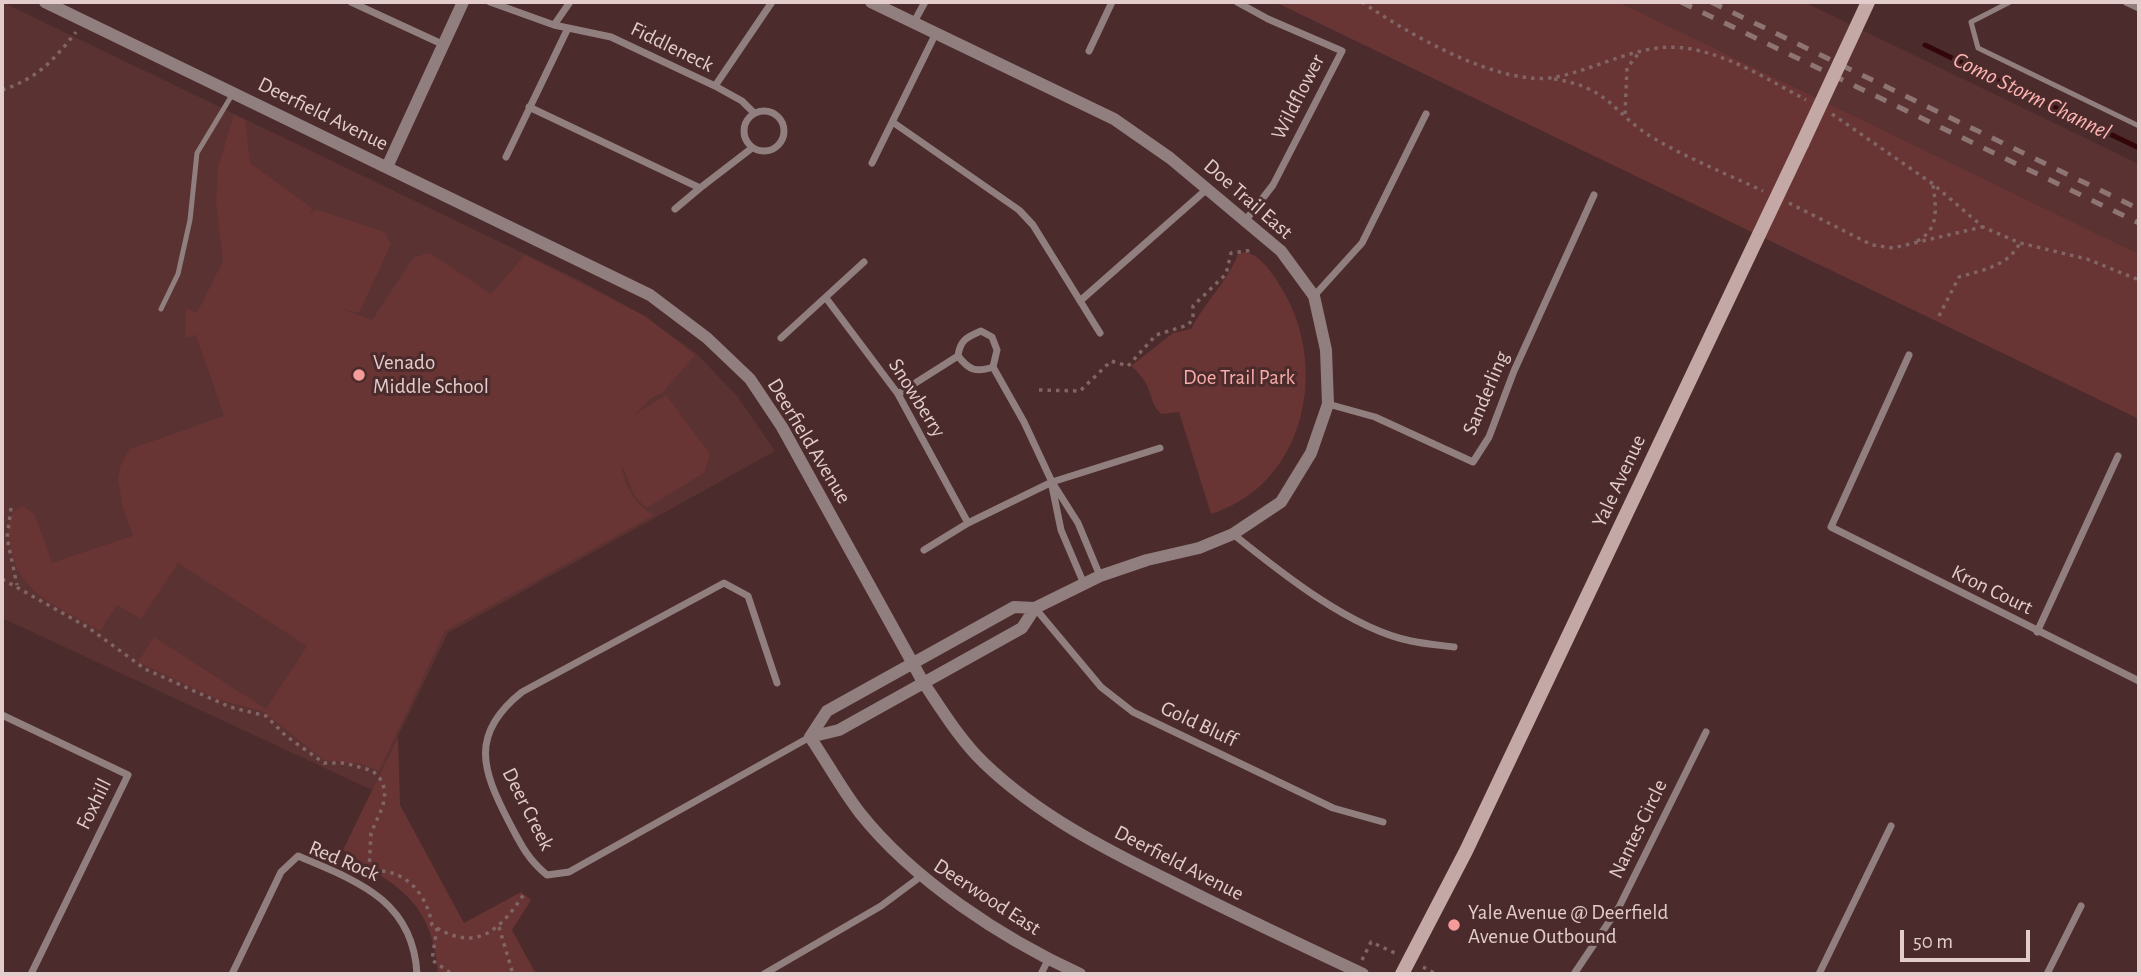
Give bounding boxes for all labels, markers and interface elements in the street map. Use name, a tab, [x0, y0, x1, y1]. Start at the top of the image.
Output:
street label: Fiddleneck	[626, 16, 718, 78]
water label: Como Storm Channel	[1948, 46, 2116, 146]
street label: Wildflower	[1266, 50, 1330, 144]
street label: Deerfield Avenue	[254, 72, 392, 156]
street label: Doe Trail East	[1198, 153, 1298, 245]
street label: Sanderling	[1457, 347, 1515, 439]
place label: Venado Middle School	[373, 350, 489, 400]
street label: Snowberry	[883, 354, 951, 442]
park label: Doe Trail Park	[1183, 365, 1295, 391]
marker: Venado Middle School	[351, 367, 367, 383]
street label: Deerfield Avenue	[762, 374, 856, 508]
street label: Yale Avenue	[1587, 431, 1651, 531]
street label: Kron Court	[1947, 560, 2037, 620]
street label: Gold Bluff	[1157, 695, 1241, 753]
street label: Deer Creek	[496, 763, 560, 855]
street label: Foxhill	[71, 774, 117, 834]
street label: Nantes Circle	[1603, 775, 1673, 883]
street label: Deerfield Avenue	[1110, 820, 1248, 906]
street label: Red Rock	[305, 835, 383, 887]
street label: Deerwood East	[929, 853, 1045, 941]
place label: Yale Avenue @ Deerfield Avenue Outbound	[1468, 900, 1668, 950]
scale bar	[1903, 916, 2032, 960]
marker: Yale Avenue @ Deerfield Avenue Outbound	[1446, 917, 1462, 933]
text: 50 m	[1913, 931, 1953, 952]

